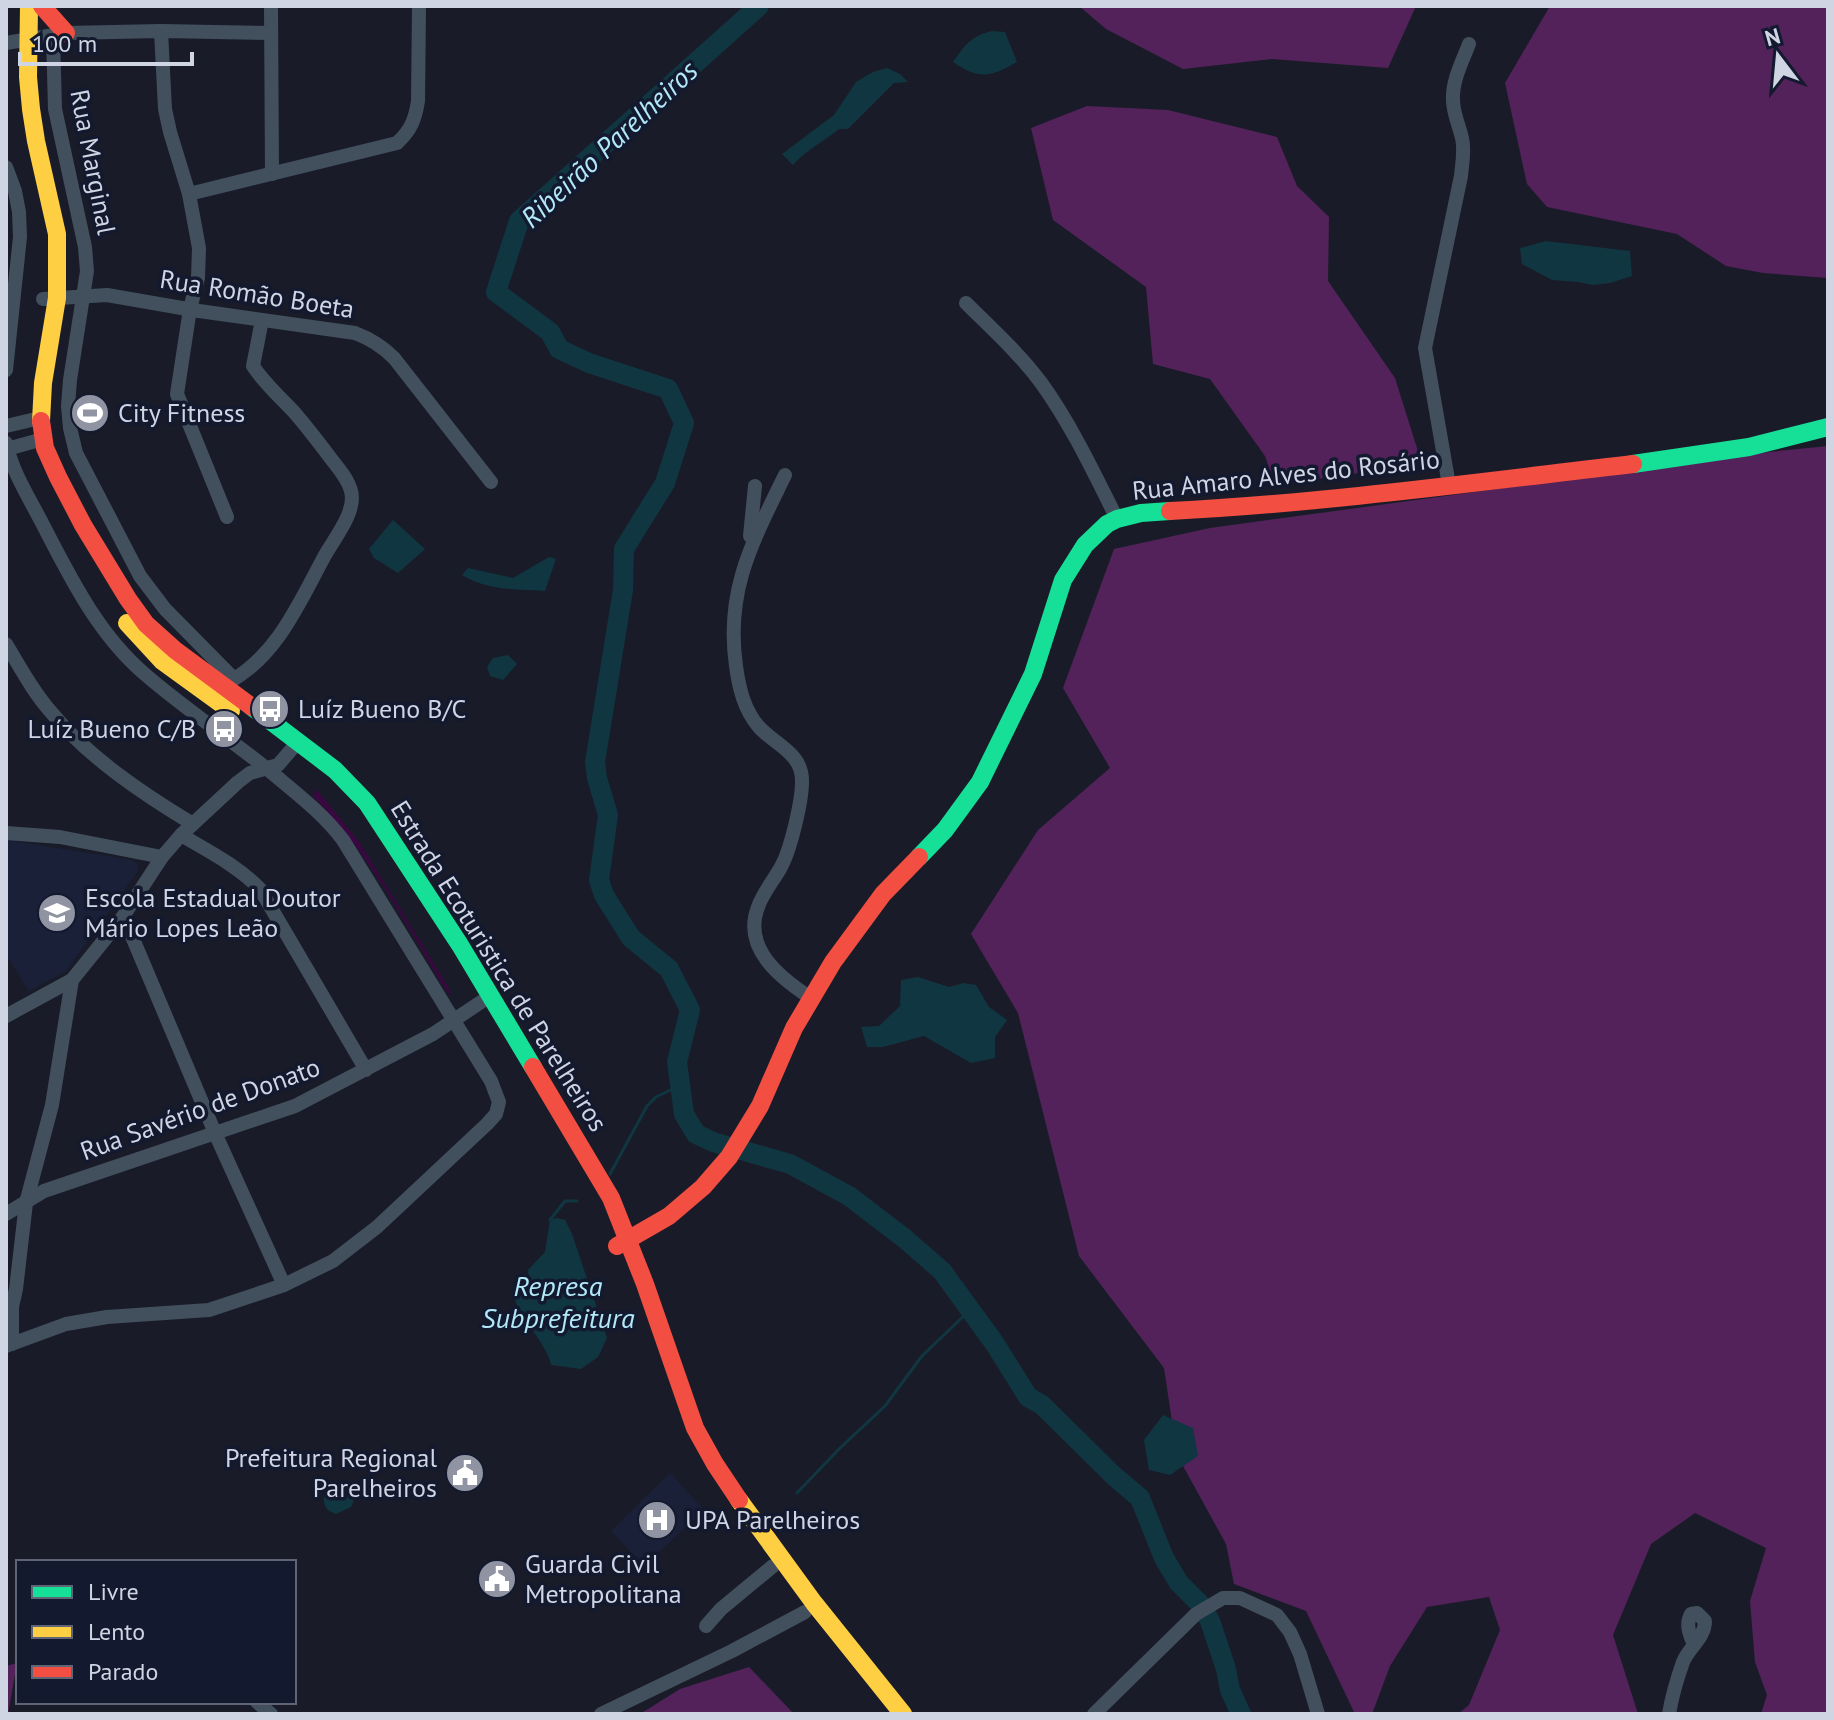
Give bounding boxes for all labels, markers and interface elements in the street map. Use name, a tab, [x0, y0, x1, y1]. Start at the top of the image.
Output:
scale bar	[20, 16, 192, 66]
north arrow	[1738, 16, 1818, 96]
text: N	[1762, 21, 1783, 52]
text: 100 m	[32, 28, 97, 59]
water label: Ribeirão Parelheiros	[512, 52, 705, 235]
street label: Rua Marginal	[63, 87, 124, 238]
street label: Rua Romão Boeta	[158, 262, 357, 325]
sports icon: City Fitness	[69, 392, 111, 434]
place label: City Fitness	[118, 396, 245, 429]
street label: Rua Amaro Alves do Rosário	[1131, 442, 1441, 507]
bus stop icon: Luíz Bueno B/C	[249, 688, 291, 730]
place label: Luíz Bueno B/C	[298, 692, 466, 725]
bus stop icon: Luíz Bueno C/B	[203, 708, 245, 750]
place label: Luíz Bueno C/B	[28, 712, 196, 745]
street label: Estrada Ecoturistica de Parelheiros	[384, 794, 615, 1137]
place label: Escola Estadual Doutor Mário Lopes Leão	[85, 881, 341, 944]
school or university icon: Escola Estadual Doutor Mário Lopes Leão	[36, 892, 78, 934]
street label: Rua Savério de Donato	[76, 1050, 324, 1167]
water label: Represa Subprefeitura	[481, 1267, 635, 1336]
place label: Prefeitura Regional Parelheiros	[225, 1441, 437, 1504]
public building icon: Prefeitura Regional Parelheiros	[444, 1452, 486, 1494]
hospital icon: UPA Parelheiros	[636, 1499, 678, 1541]
place label: UPA Parelheiros	[685, 1503, 860, 1536]
place label: Guarda Civil Metropolitana	[525, 1547, 682, 1610]
public building icon: Guarda Civil Metropolitana	[476, 1558, 518, 1600]
legend	[16, 1560, 296, 1704]
text: Livre	[88, 1576, 139, 1607]
text: Lento	[88, 1616, 145, 1647]
text: Parado	[88, 1656, 158, 1687]

